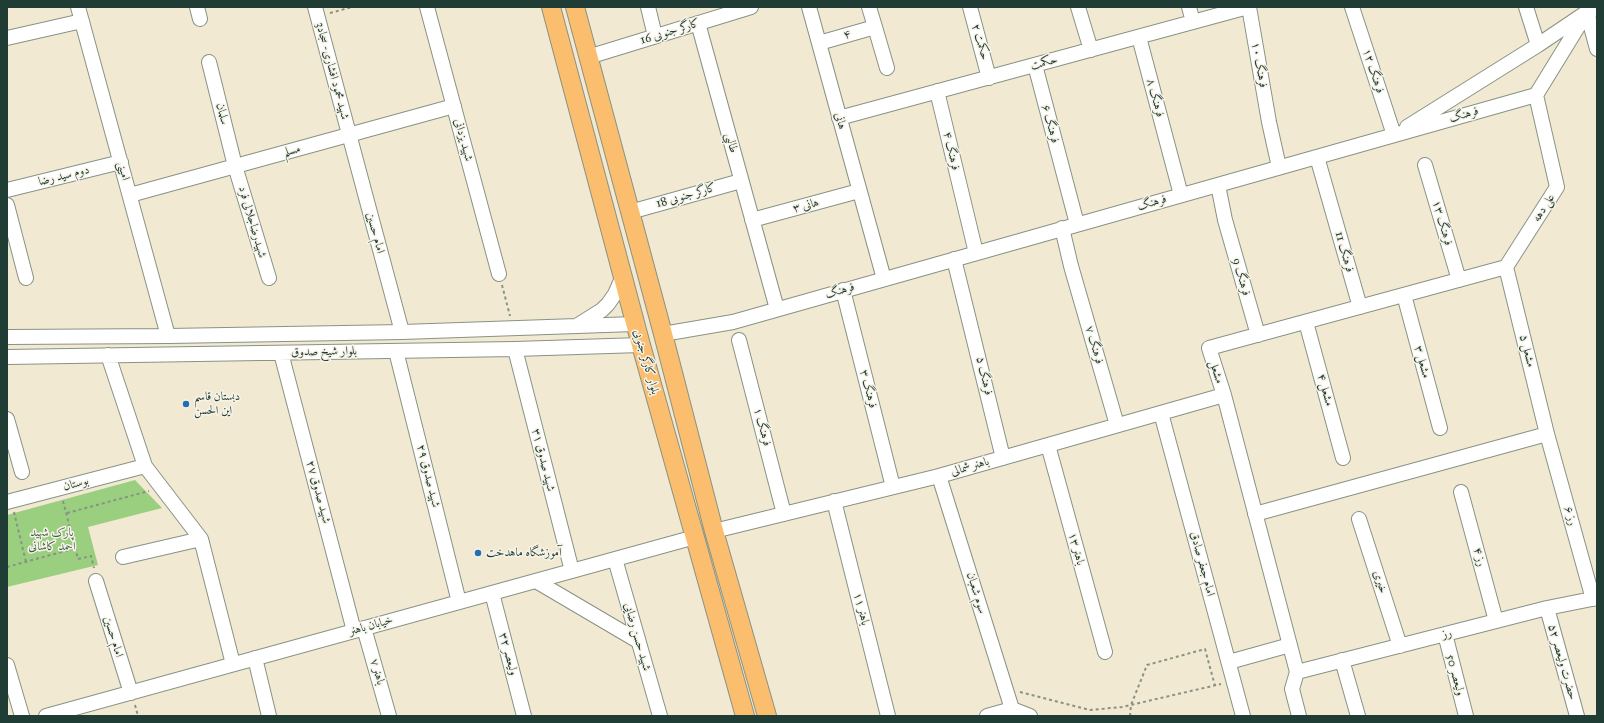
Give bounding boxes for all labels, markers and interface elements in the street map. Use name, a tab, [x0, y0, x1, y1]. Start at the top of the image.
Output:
street label: کارگر جنوبی 16	[639, 16, 701, 48]
street label: شهید محمود افشاری- سجاد3	[312, 21, 352, 121]
street label: حکمت ۲	[968, 22, 992, 62]
street label: ۴	[842, 27, 852, 43]
street label: فرهنگ ۱۰	[1248, 41, 1270, 89]
street label: فرهنگ ۱۲	[1359, 47, 1387, 95]
street label: حکمت	[1029, 53, 1059, 73]
street label: فرهنگ ۸	[1143, 77, 1167, 119]
street label: سلمان	[212, 102, 232, 126]
street label: فرهنگ ۶	[1038, 103, 1062, 145]
street label: فرهنگ	[1448, 104, 1480, 126]
street label: هانی	[831, 111, 849, 131]
street label: شهید یزدانی	[450, 117, 476, 163]
street label: فرهنگ ۴	[940, 130, 962, 172]
street label: طالبی	[721, 131, 741, 155]
street label: مسلم	[282, 142, 302, 160]
street label: امینی	[114, 160, 132, 182]
street label: دوم سید رضا	[37, 163, 91, 189]
street label: کارگر جنوبی 18	[654, 181, 718, 211]
street label: شهیدرضاجلالی فرد	[235, 184, 269, 260]
street label: علی دهه	[1530, 191, 1558, 225]
street label: فرهنگ	[1136, 192, 1168, 214]
street label: هانی ۳	[791, 196, 821, 216]
street label: فرهنگ ۱۳	[1429, 199, 1455, 247]
street label: امام حسین	[363, 211, 387, 255]
street label: فرهنگ 11	[1331, 230, 1357, 274]
street label: فرهنگ 9	[1229, 256, 1253, 298]
street label: فرهنگ	[824, 280, 856, 302]
street label: فرهنگ ۷	[1082, 324, 1106, 366]
street label: بلوار کارگر جنوبی	[630, 328, 662, 396]
street label: مشعل ۵	[1516, 333, 1538, 369]
street label: بلوار شیخ صدوق	[291, 344, 357, 360]
street label: مشعل ۳	[1411, 344, 1433, 380]
street label: فرهنگ ۵	[973, 355, 995, 397]
street label: مشعل	[1206, 359, 1226, 385]
street label: فرهنگ ۳	[856, 368, 880, 410]
street label: مشعل ۴	[1314, 372, 1336, 408]
place label: دبستان قاسم این الحسن	[194, 390, 240, 418]
marker: دبستان قاسم این الحسن	[181, 399, 191, 409]
street label: فرهنگ ۱	[750, 406, 774, 448]
street label: شهید صدوق ۳۱	[528, 427, 558, 493]
street label: شهید صدوق ۲۹	[413, 443, 443, 509]
street label: باهنر شمالی	[949, 455, 991, 479]
street label: شهید صدوق ۲۷	[303, 459, 333, 525]
street label: بوستان	[62, 474, 90, 494]
street label: رز ۶	[1560, 505, 1580, 527]
park label: پارک شهید احمد کاشانی	[28, 526, 76, 554]
street label: امام جعفر صادق	[1186, 530, 1218, 598]
street label: باهنر ۱۳	[1065, 531, 1087, 567]
place label: آموزشگاه ماهدخت	[486, 546, 562, 560]
street label: رز ۴	[1470, 546, 1488, 568]
marker: آموزشگاه ماهدخت	[473, 548, 483, 558]
street label: خیری	[1370, 569, 1390, 595]
street label: سوم شعبان	[963, 570, 989, 616]
street label: باهنر ۱۱	[850, 591, 872, 627]
street label: شهید حسن رضایی	[620, 601, 654, 673]
street label: خیابان باهنر	[347, 613, 395, 639]
street label: امام حسین	[100, 615, 126, 659]
street label: حضرت ولیعصر ۵۲	[1544, 623, 1580, 701]
street label: رز	[1441, 626, 1453, 642]
street label: ولیعصر ۳۲	[495, 631, 521, 677]
street label: ولیعصر 50	[1443, 653, 1467, 697]
street label: باهنر ۷	[366, 657, 388, 687]

